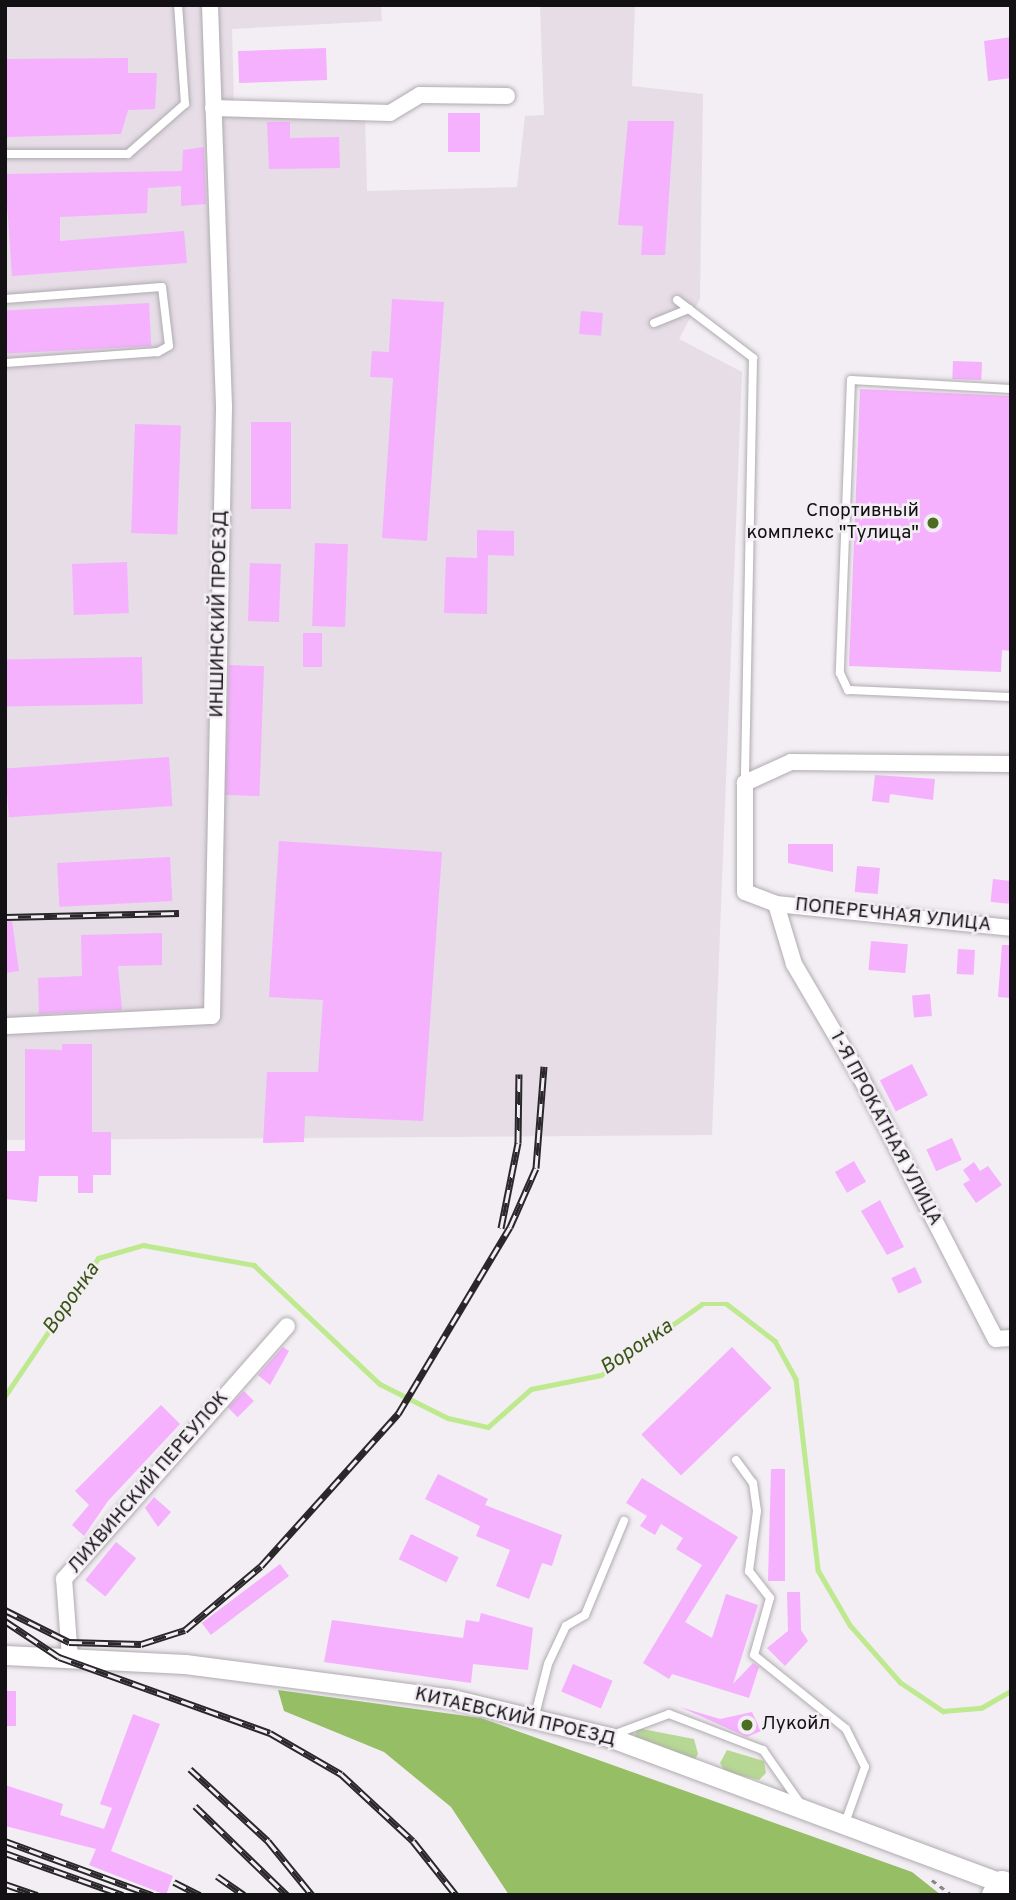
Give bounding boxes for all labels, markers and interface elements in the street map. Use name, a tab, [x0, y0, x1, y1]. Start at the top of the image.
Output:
place label: Спортивный комплекс "Тулица"	[746, 501, 919, 545]
street label: ИНШИНСКИЙ ПРОЕЗД	[207, 510, 233, 718]
marker: Спортивный комплекс "Тулица"	[925, 515, 941, 531]
street label: ПОПЕРЕЧНАЯ УЛИЦА	[794, 894, 992, 938]
street label: 1-Я ПРОКАТНАЯ УЛИЦА	[824, 1028, 946, 1230]
water label: Воронка	[38, 1258, 106, 1340]
water label: Воронка	[596, 1315, 678, 1381]
street label: ЛИХВИНСКИЙ ПЕРЕУЛОК	[64, 1387, 234, 1579]
street label: КИТАЕВСКИЙ ПРОЕЗД	[412, 1684, 618, 1752]
place label: Лукойл	[761, 1714, 830, 1736]
marker: Лукойл	[739, 1717, 755, 1733]

